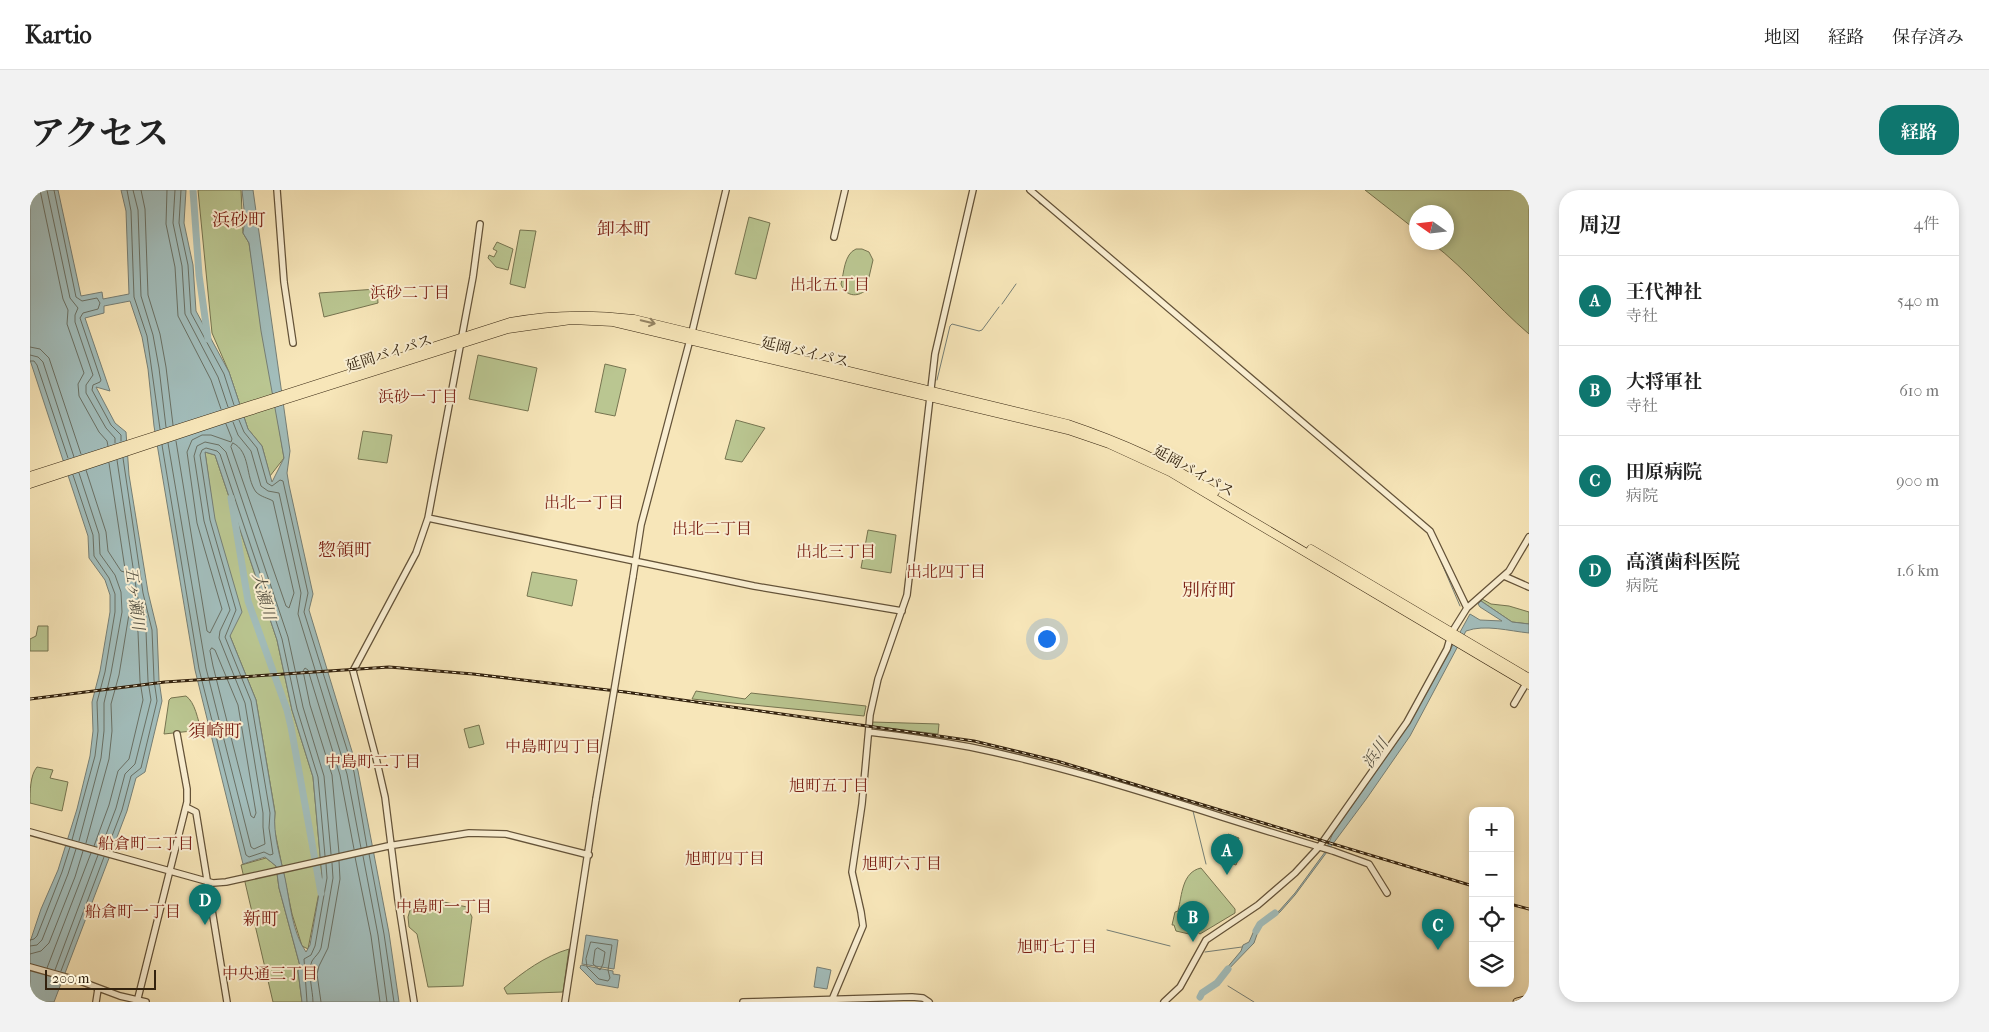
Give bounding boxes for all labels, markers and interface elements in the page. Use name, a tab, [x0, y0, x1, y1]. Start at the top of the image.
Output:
text: Kartio	[25, 21, 92, 49]
text: 地図	[1764, 27, 1800, 48]
text: 経路	[1828, 27, 1864, 48]
text: 保存済み	[1892, 27, 1964, 48]
button: 経路	[1879, 105, 1959, 155]
text: アクセス	[30, 113, 169, 154]
north arrow	[1409, 205, 1454, 250]
district label: 浜砂町	[212, 210, 266, 231]
text: 周辺	[1579, 213, 1621, 237]
text: 4件	[1914, 214, 1939, 233]
district label: 卸本町	[597, 219, 651, 240]
district label: 出北五丁目	[790, 275, 870, 294]
text: 王代神社	[1626, 281, 1702, 303]
district label: 浜砂二丁目	[370, 283, 450, 302]
text: A	[1590, 291, 1600, 310]
text: 540 m	[1897, 291, 1939, 310]
text: 寺社	[1626, 306, 1658, 325]
one-way arrow	[639, 318, 655, 327]
street label: 延岡バイパス	[344, 331, 434, 375]
street label: 延岡バイパス	[759, 333, 851, 371]
text: 大将軍社	[1626, 371, 1702, 393]
text: B	[1590, 381, 1600, 400]
text: 610 m	[1899, 381, 1939, 400]
district label: 浜砂一丁目	[378, 387, 458, 406]
text: 寺社	[1626, 396, 1658, 415]
street label: 延岡バイパス	[1150, 441, 1238, 501]
text: 田原病院	[1626, 461, 1702, 483]
text: C	[1590, 471, 1600, 490]
text: 900 m	[1896, 471, 1939, 490]
text: 病院	[1626, 486, 1658, 505]
district label: 出北一丁目	[544, 493, 624, 512]
district label: 出北二丁目	[672, 519, 752, 538]
district label: 惣領町	[318, 540, 372, 561]
district label: 出北三丁目	[796, 542, 876, 561]
text: 高濱歯科医院	[1626, 551, 1740, 573]
text: D	[1589, 561, 1601, 580]
text: 1.6 km	[1897, 561, 1939, 580]
district label: 出北四丁目	[906, 562, 986, 581]
water label: 五ヶ瀬川	[122, 565, 149, 633]
water label: 大瀬川	[249, 570, 280, 624]
text: 病院	[1626, 576, 1658, 595]
district label: 別府町	[1182, 580, 1236, 601]
your location	[1034, 626, 1060, 652]
district label: 須崎町	[188, 721, 242, 742]
water label: 浜川	[1358, 733, 1393, 772]
district label: 中島町四丁目	[505, 737, 601, 756]
district label: 中島町二丁目	[325, 752, 421, 771]
district label: 旭町五丁目	[789, 776, 869, 795]
map controls	[1469, 807, 1514, 987]
button: +	[1469, 807, 1514, 852]
district label: 船倉町二丁目	[98, 834, 194, 853]
pin: A	[1211, 834, 1243, 875]
district label: 旭町四丁目	[685, 849, 765, 868]
button: −	[1469, 852, 1514, 897]
district label: 旭町六丁目	[862, 854, 942, 873]
pin: D	[189, 884, 221, 925]
district label: 中島町一丁目	[396, 897, 492, 916]
button: locate	[1469, 897, 1514, 942]
pin: B	[1177, 901, 1209, 942]
district label: 船倉町一丁目	[85, 902, 181, 921]
district label: 新町	[243, 909, 279, 930]
pin: C	[1422, 909, 1454, 950]
district label: 旭町七丁目	[1017, 937, 1097, 956]
button: layers	[1469, 942, 1514, 987]
district label: 中央通三丁目	[222, 964, 318, 983]
scale bar	[45, 967, 156, 990]
text: 200 m	[52, 970, 89, 987]

